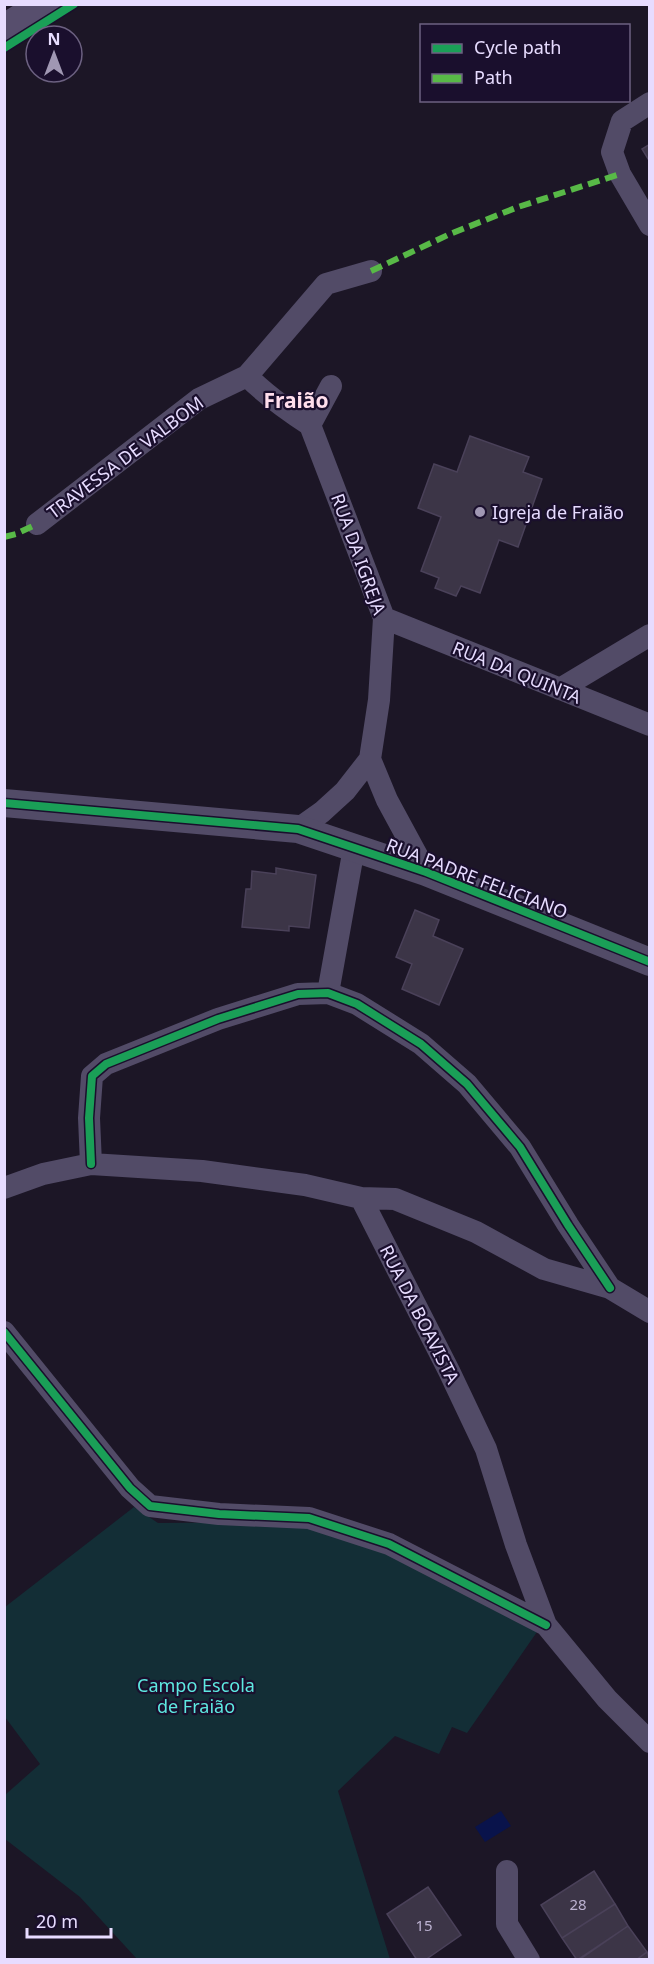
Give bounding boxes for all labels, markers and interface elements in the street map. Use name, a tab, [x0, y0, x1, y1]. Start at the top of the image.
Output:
north arrow	[24, 24, 84, 84]
legend	[420, 24, 630, 102]
text: N	[47, 28, 61, 50]
text: Cycle path	[474, 35, 561, 59]
text: Path	[474, 65, 513, 89]
district label: Fraião	[263, 386, 329, 414]
street label: TRAVESSA DE VALBOM	[42, 390, 208, 524]
street label: RUA DA IGREJA	[326, 490, 392, 618]
place label: Igreja de Fraião	[492, 500, 624, 524]
marker: Igreja de Fraião	[473, 505, 487, 519]
street label: RUA DA QUINTA	[449, 635, 585, 709]
street label: RUA PADRE FELICIANO	[383, 832, 571, 924]
street label: RUA DA BOAVISTA	[375, 1241, 466, 1388]
park label: Campo Escola de Fraião	[137, 1673, 255, 1718]
house number: 28	[569, 1894, 587, 1914]
scale bar	[27, 1901, 111, 1939]
text: 20 m	[36, 1909, 78, 1933]
house number: 15	[415, 1915, 433, 1935]

